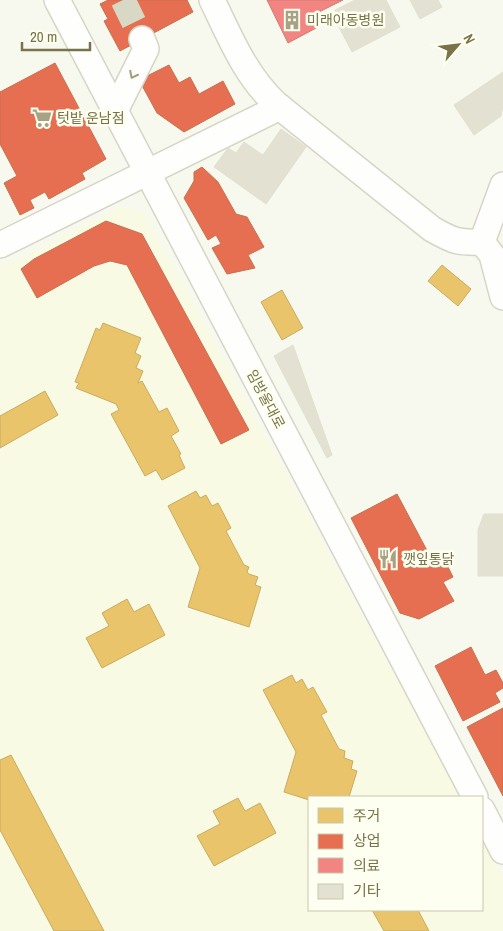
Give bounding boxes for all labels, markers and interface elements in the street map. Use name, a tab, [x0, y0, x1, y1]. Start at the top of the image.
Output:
building icon: 미래아동병원	[281, 9, 303, 31]
place label: 미래아동병원	[307, 11, 384, 29]
scale bar	[22, 20, 90, 52]
north arrow	[433, 20, 483, 70]
text: 20 m	[30, 26, 57, 47]
text: N	[460, 31, 479, 47]
one-way arrow	[129, 70, 139, 79]
supermarket icon: 텃밭 운남점	[31, 107, 53, 129]
place label: 텃밭 운남점	[57, 109, 125, 127]
street label: 임방울대로	[243, 366, 289, 432]
restaurant icon: 깻잎통닭	[377, 548, 399, 570]
place label: 깻잎통닭	[403, 550, 455, 568]
legend	[308, 796, 483, 911]
text: 주거	[353, 805, 381, 826]
text: 상업	[353, 830, 381, 851]
text: 의료	[353, 855, 381, 876]
text: 기타	[353, 880, 381, 901]

